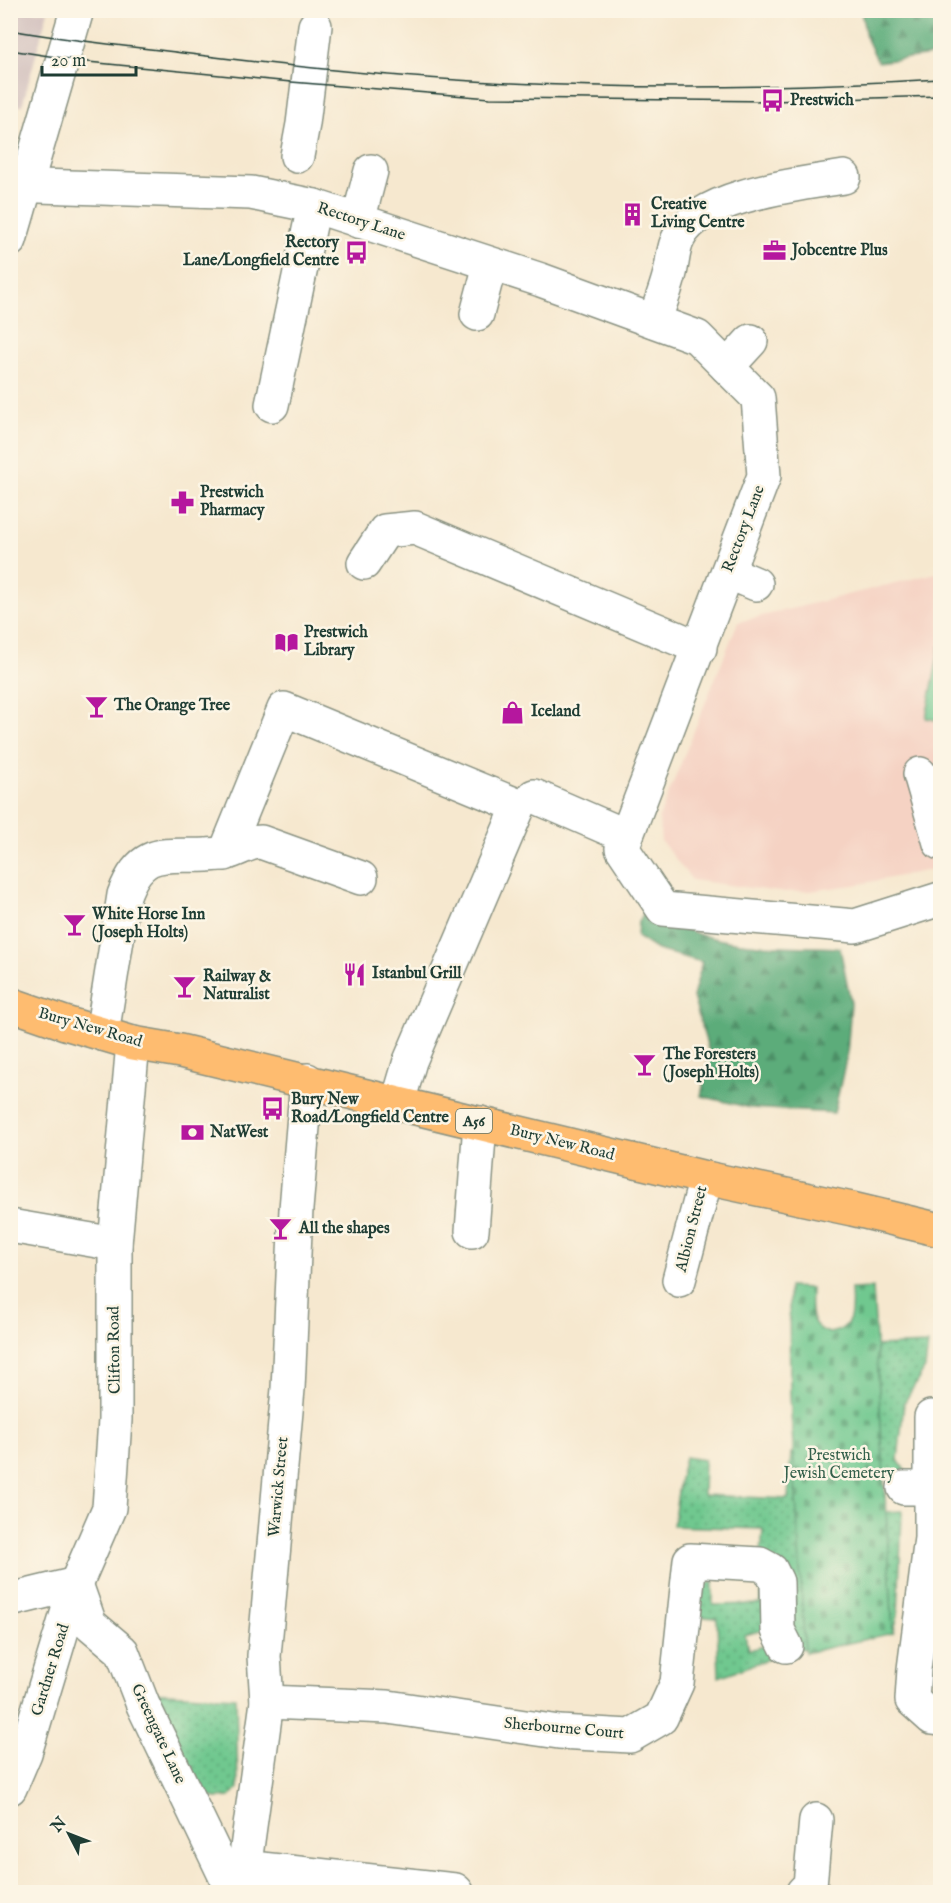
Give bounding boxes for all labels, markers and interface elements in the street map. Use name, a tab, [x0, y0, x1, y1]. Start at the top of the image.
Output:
scale bar	[42, 39, 136, 77]
text: 20 m	[51, 50, 86, 73]
bus stop icon: Prestwich	[759, 88, 785, 114]
place label: Prestwich	[790, 91, 854, 111]
place label: Creative Living Centre	[651, 195, 745, 233]
street label: Rectory Lane	[314, 198, 408, 246]
building icon: Creative Living Centre	[620, 201, 646, 227]
place label: Rectory Lane/Longfield Centre	[183, 233, 340, 271]
office icon: Jobcentre Plus	[761, 238, 787, 264]
bus stop icon: Rectory Lane/Longfield Centre	[344, 239, 370, 265]
place label: Jobcentre Plus	[790, 241, 888, 261]
place label: Prestwich Pharmacy	[200, 483, 266, 521]
street label: Rectory Lane	[718, 483, 770, 575]
pharmacy icon: Prestwich Pharmacy	[169, 489, 195, 515]
place label: Prestwich Library	[304, 623, 368, 661]
library icon: Prestwich Library	[273, 629, 299, 655]
bar icon: The Orange Tree	[83, 693, 109, 719]
place label: The Orange Tree	[113, 696, 231, 716]
shop icon: Iceland	[500, 699, 526, 725]
place label: Iceland	[531, 702, 581, 722]
place label: White Horse Inn (Joseph Holts)	[91, 905, 206, 943]
bar icon: White Horse Inn (Joseph Holts)	[61, 911, 87, 937]
restaurant icon: Istanbul Grill	[341, 961, 367, 987]
place label: Istanbul Grill	[372, 964, 462, 984]
place label: Railway & Naturalist	[202, 967, 271, 1005]
bar icon: Railway & Naturalist	[172, 973, 198, 999]
street label: Bury New Road	[36, 1004, 145, 1052]
place label: The Foresters (Joseph Holts)	[662, 1045, 759, 1083]
bar icon: The Foresters (Joseph Holts)	[632, 1051, 658, 1077]
place label: Bury New Road/Longfield Centre	[291, 1090, 450, 1128]
bus stop icon: Bury New Road/Longfield Centre	[260, 1096, 286, 1122]
road number: A56	[456, 1109, 492, 1133]
bank icon: NatWest	[179, 1120, 205, 1146]
street label: Bury New Road	[508, 1120, 617, 1166]
place label: NatWest	[209, 1123, 269, 1143]
street label: Albion Street	[671, 1183, 712, 1275]
bar icon: All the shapes	[268, 1216, 294, 1242]
place label: All the shapes	[298, 1219, 390, 1239]
street label: Clifton Road	[104, 1305, 126, 1394]
street label: Warwick Street	[265, 1436, 293, 1538]
park label: Prestwich Jewish Cemetery	[782, 1446, 895, 1484]
street label: Gardner Road	[27, 1621, 75, 1719]
street label: Greengate Lane	[126, 1681, 190, 1787]
street label: Sherbourne Court	[503, 1714, 625, 1744]
north arrow	[39, 1804, 99, 1864]
text: N	[47, 1813, 72, 1838]

